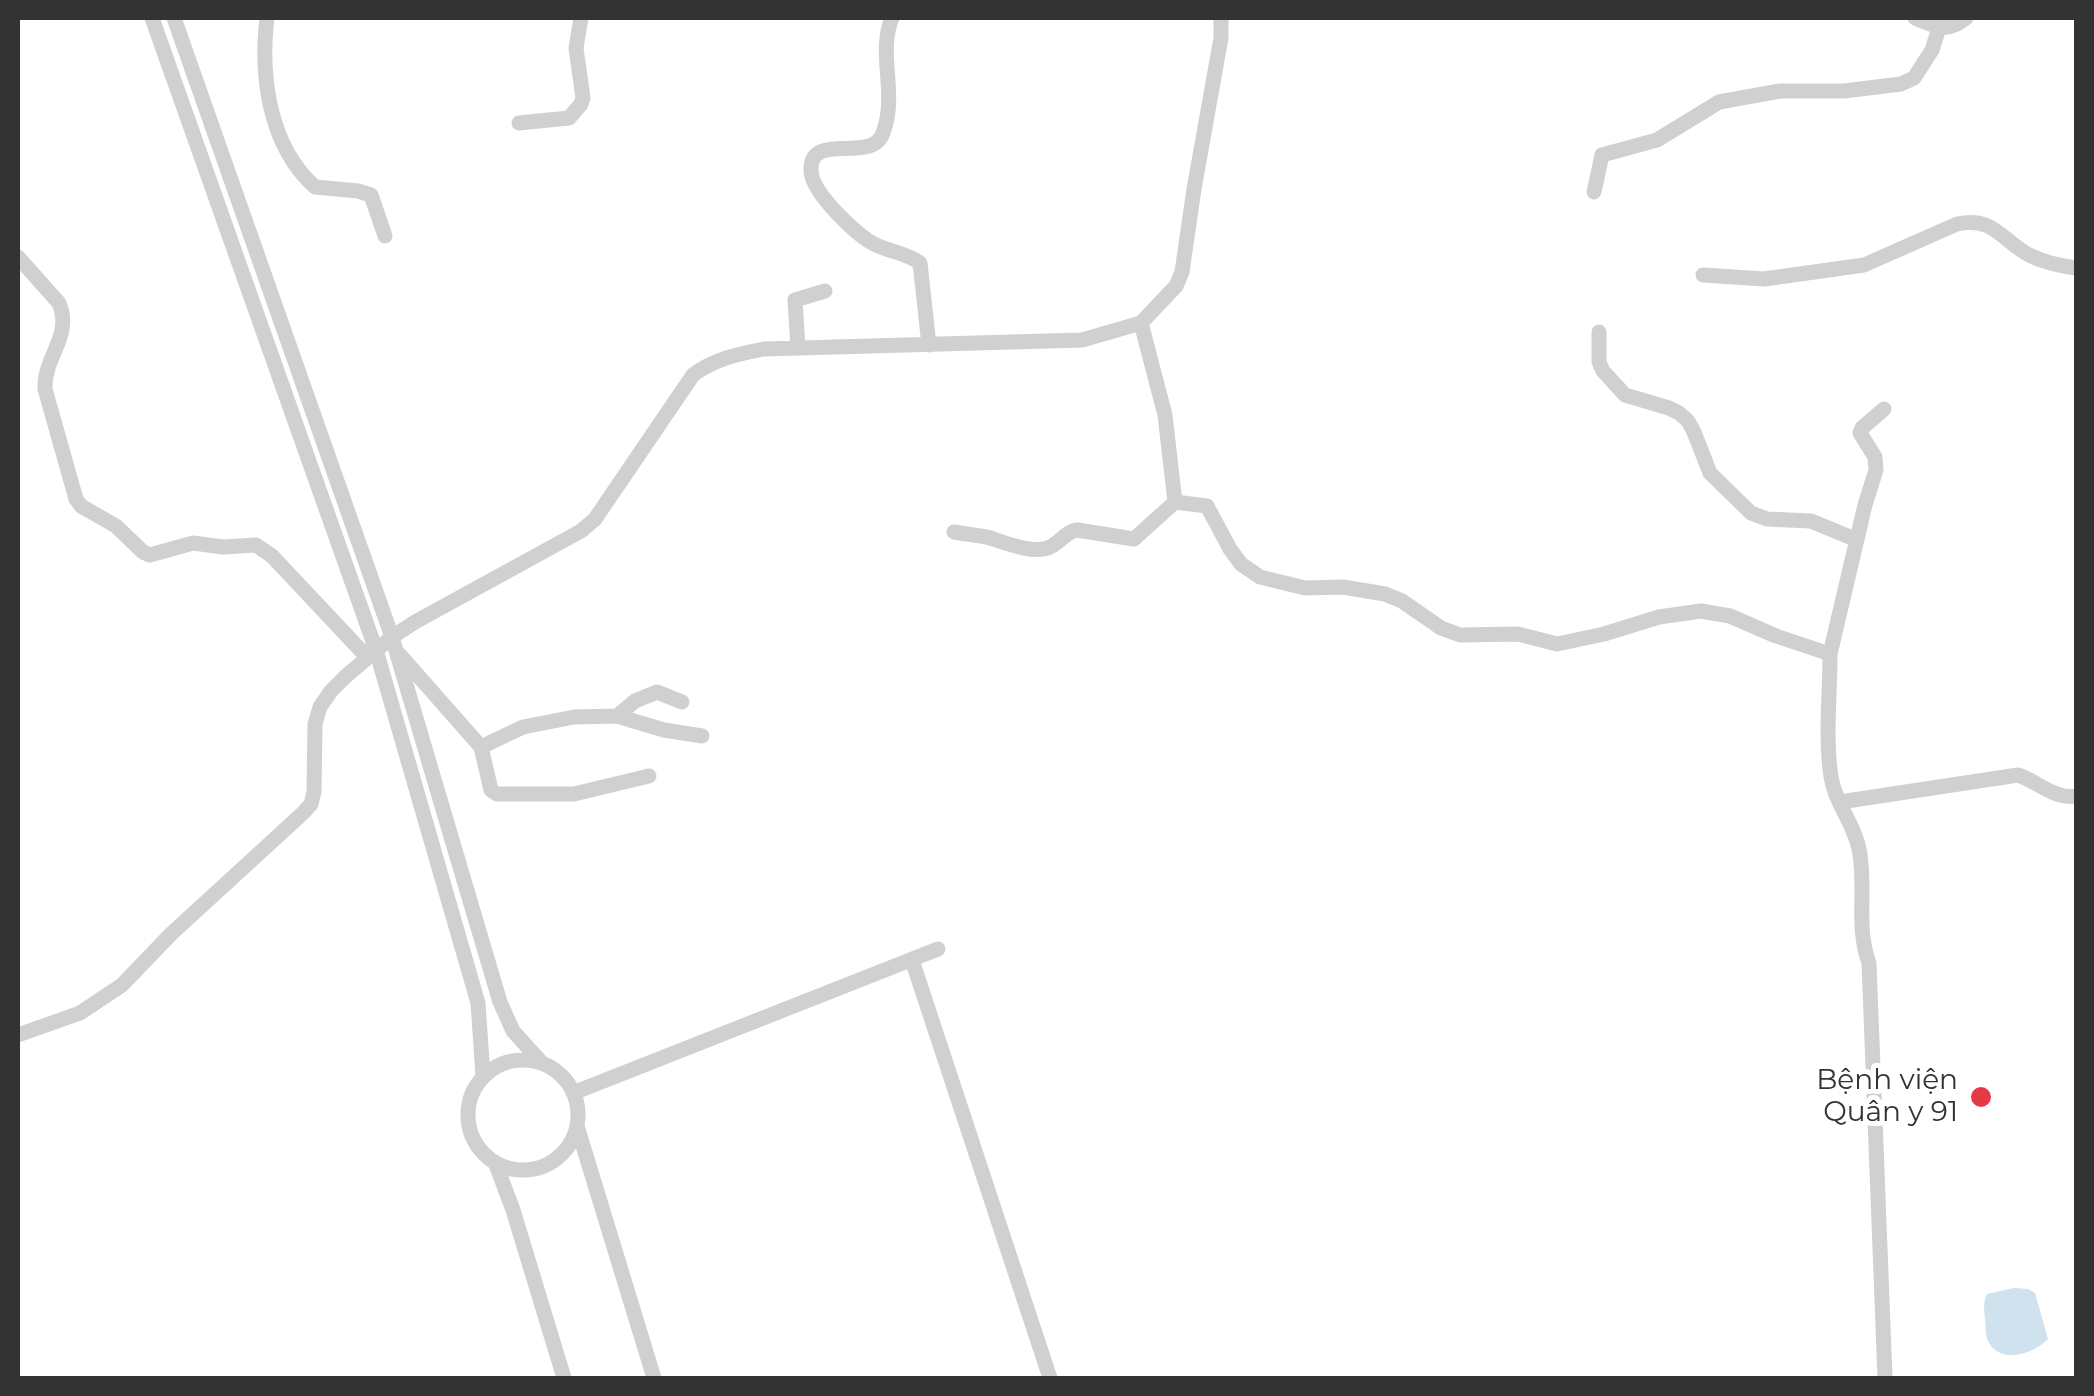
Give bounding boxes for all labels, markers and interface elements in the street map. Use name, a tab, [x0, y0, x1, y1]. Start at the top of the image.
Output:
place label: Bệnh viện Quân y 91	[1816, 1064, 1958, 1130]
marker: Bệnh viện Quân y 91	[1968, 1084, 1994, 1110]

